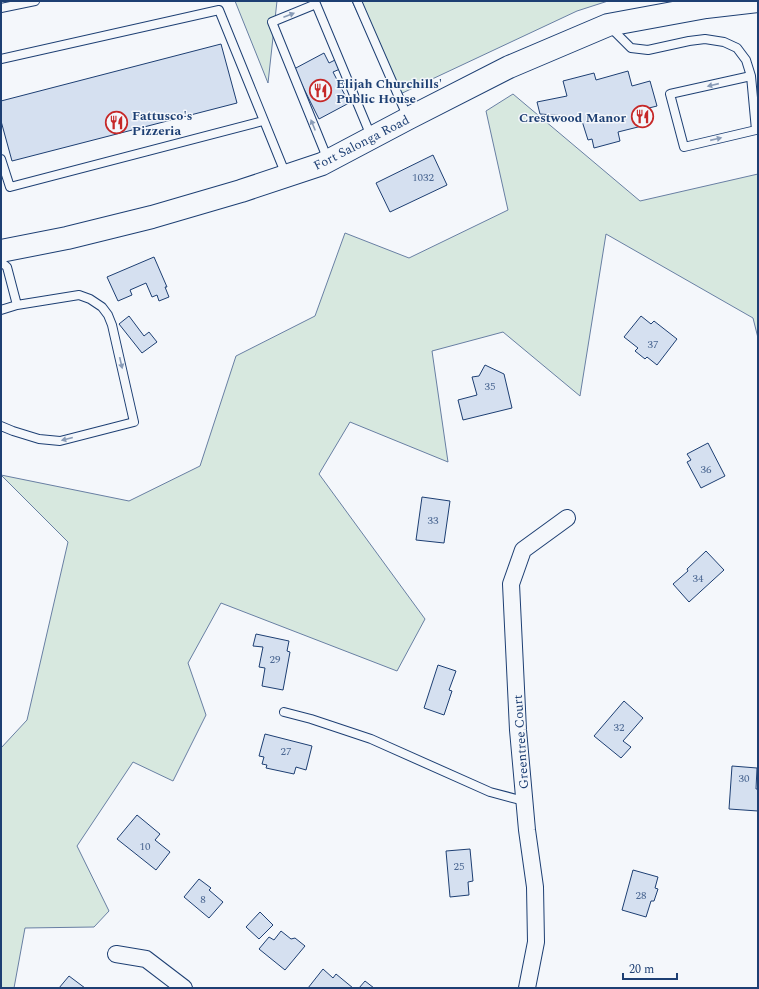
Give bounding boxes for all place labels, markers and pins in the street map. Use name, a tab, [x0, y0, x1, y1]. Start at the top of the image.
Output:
place label: Elijah Churchills' Public House	[336, 74, 442, 109]
restaurant icon: Elijah Churchills' Public House	[308, 77, 334, 103]
restaurant icon: Crestwood Manor	[629, 104, 655, 130]
place label: Fattusco's Pizzeria	[132, 106, 192, 141]
place label: Crestwood Manor	[519, 108, 626, 128]
restaurant icon: Fattusco's Pizzeria	[104, 109, 130, 135]

